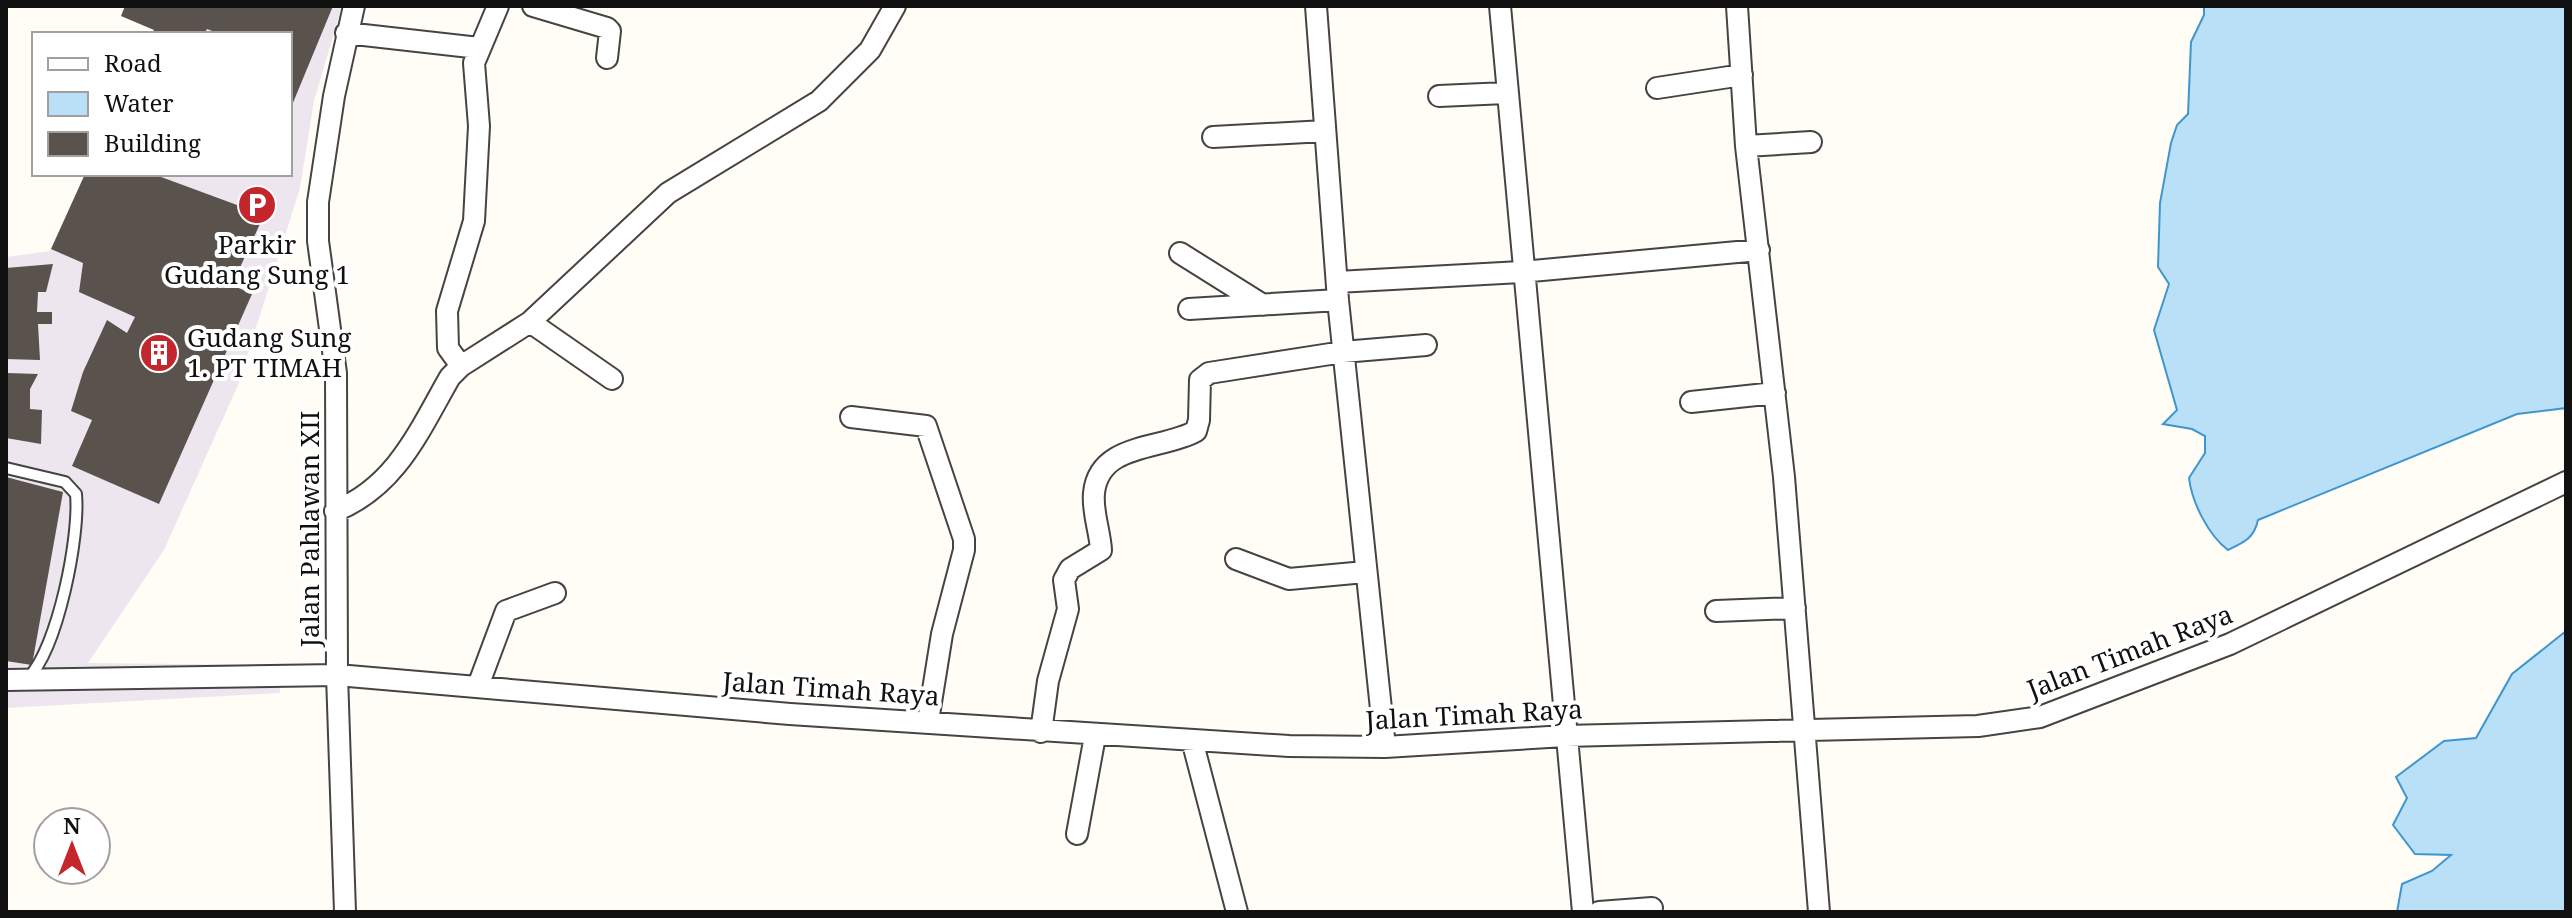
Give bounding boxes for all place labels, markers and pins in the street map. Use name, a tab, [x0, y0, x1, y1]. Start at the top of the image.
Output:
parking icon: Parkir Gudang Sung 1	[236, 184, 278, 226]
place label: Parkir Gudang Sung 1	[164, 226, 350, 292]
place label: Gudang Sung 1. PT TIMAH	[187, 319, 352, 385]
building icon: Gudang Sung 1. PT TIMAH	[138, 332, 180, 374]

